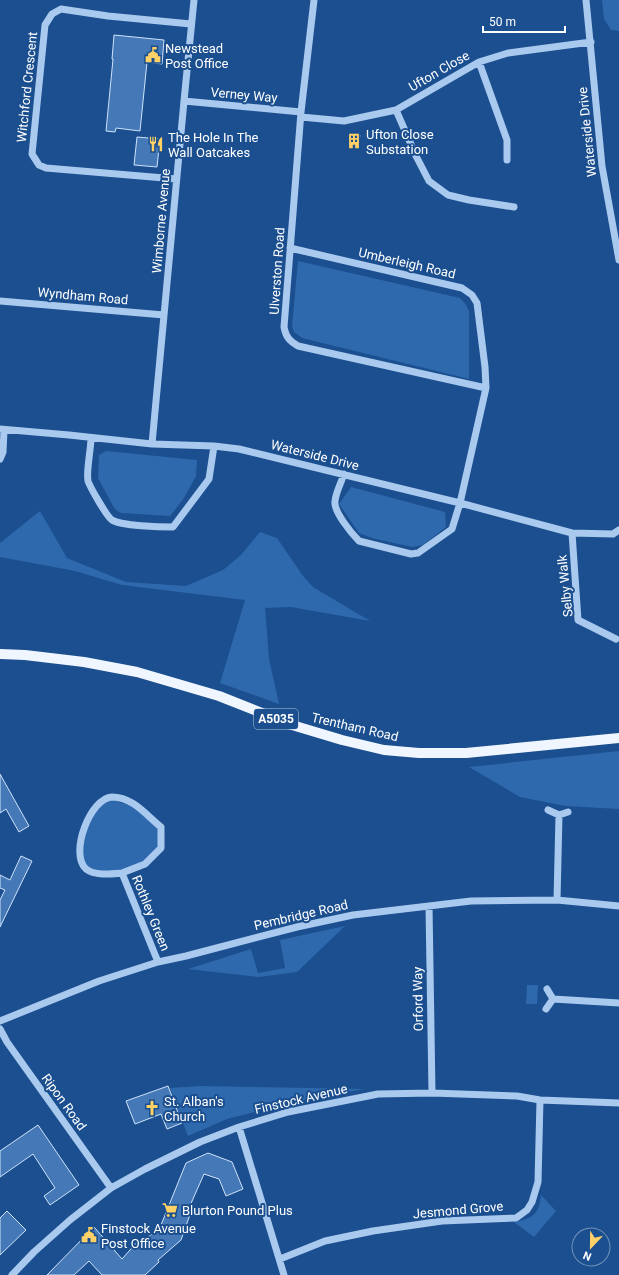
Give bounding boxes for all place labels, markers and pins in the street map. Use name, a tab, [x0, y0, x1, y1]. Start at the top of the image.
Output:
place label: Newstead Post Office	[165, 41, 229, 71]
public building icon: Newstead Post Office	[144, 46, 162, 64]
place label: Ufton Close Substation	[366, 127, 434, 157]
place label: The Hole In The Wall Oatcakes	[168, 130, 259, 160]
building icon: Ufton Close Substation	[345, 132, 363, 150]
restaurant icon: The Hole In The Wall Oatcakes	[147, 135, 165, 153]
place label: St. Alban's Church	[164, 1094, 224, 1124]
church icon: St. Alban's Church	[143, 1099, 161, 1117]
supermarket icon: Blurton Pound Plus	[161, 1201, 179, 1219]
place label: Blurton Pound Plus	[182, 1203, 293, 1218]
place label: Finstock Avenue Post Office	[101, 1221, 196, 1251]
public building icon: Finstock Avenue Post Office	[80, 1226, 98, 1244]

